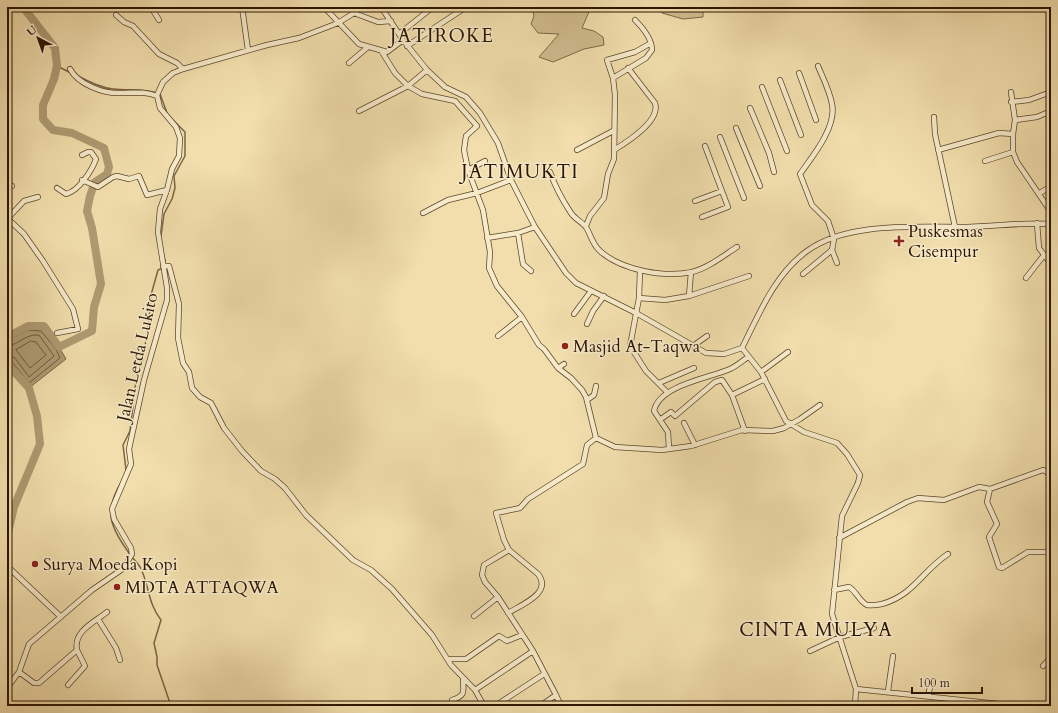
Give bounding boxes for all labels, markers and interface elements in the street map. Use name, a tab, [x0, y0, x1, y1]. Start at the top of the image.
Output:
north arrow	[18, 18, 58, 58]
text: U	[23, 22, 40, 39]
district label: JATIROKE	[387, 23, 494, 49]
district label: JATIMUKTI	[458, 159, 579, 185]
place label: Puskesmas Cisempur	[908, 220, 983, 263]
marker: Puskesmas Cisempur	[893, 235, 905, 247]
street label: Jalan Letda Lukito	[111, 291, 163, 427]
place label: Masjid At-Taqwa	[573, 335, 701, 358]
marker: Masjid At-Taqwa	[560, 341, 570, 351]
place label: Surya Moeda Kopi	[43, 553, 178, 576]
marker: Surya Moeda Kopi	[30, 559, 40, 569]
place label: MDTA ATTAQWA	[125, 576, 280, 599]
marker: MDTA ATTAQWA	[112, 582, 122, 592]
district label: CINTA MULYA	[739, 617, 893, 643]
scale bar	[912, 669, 982, 695]
text: 100 m	[918, 675, 951, 691]

